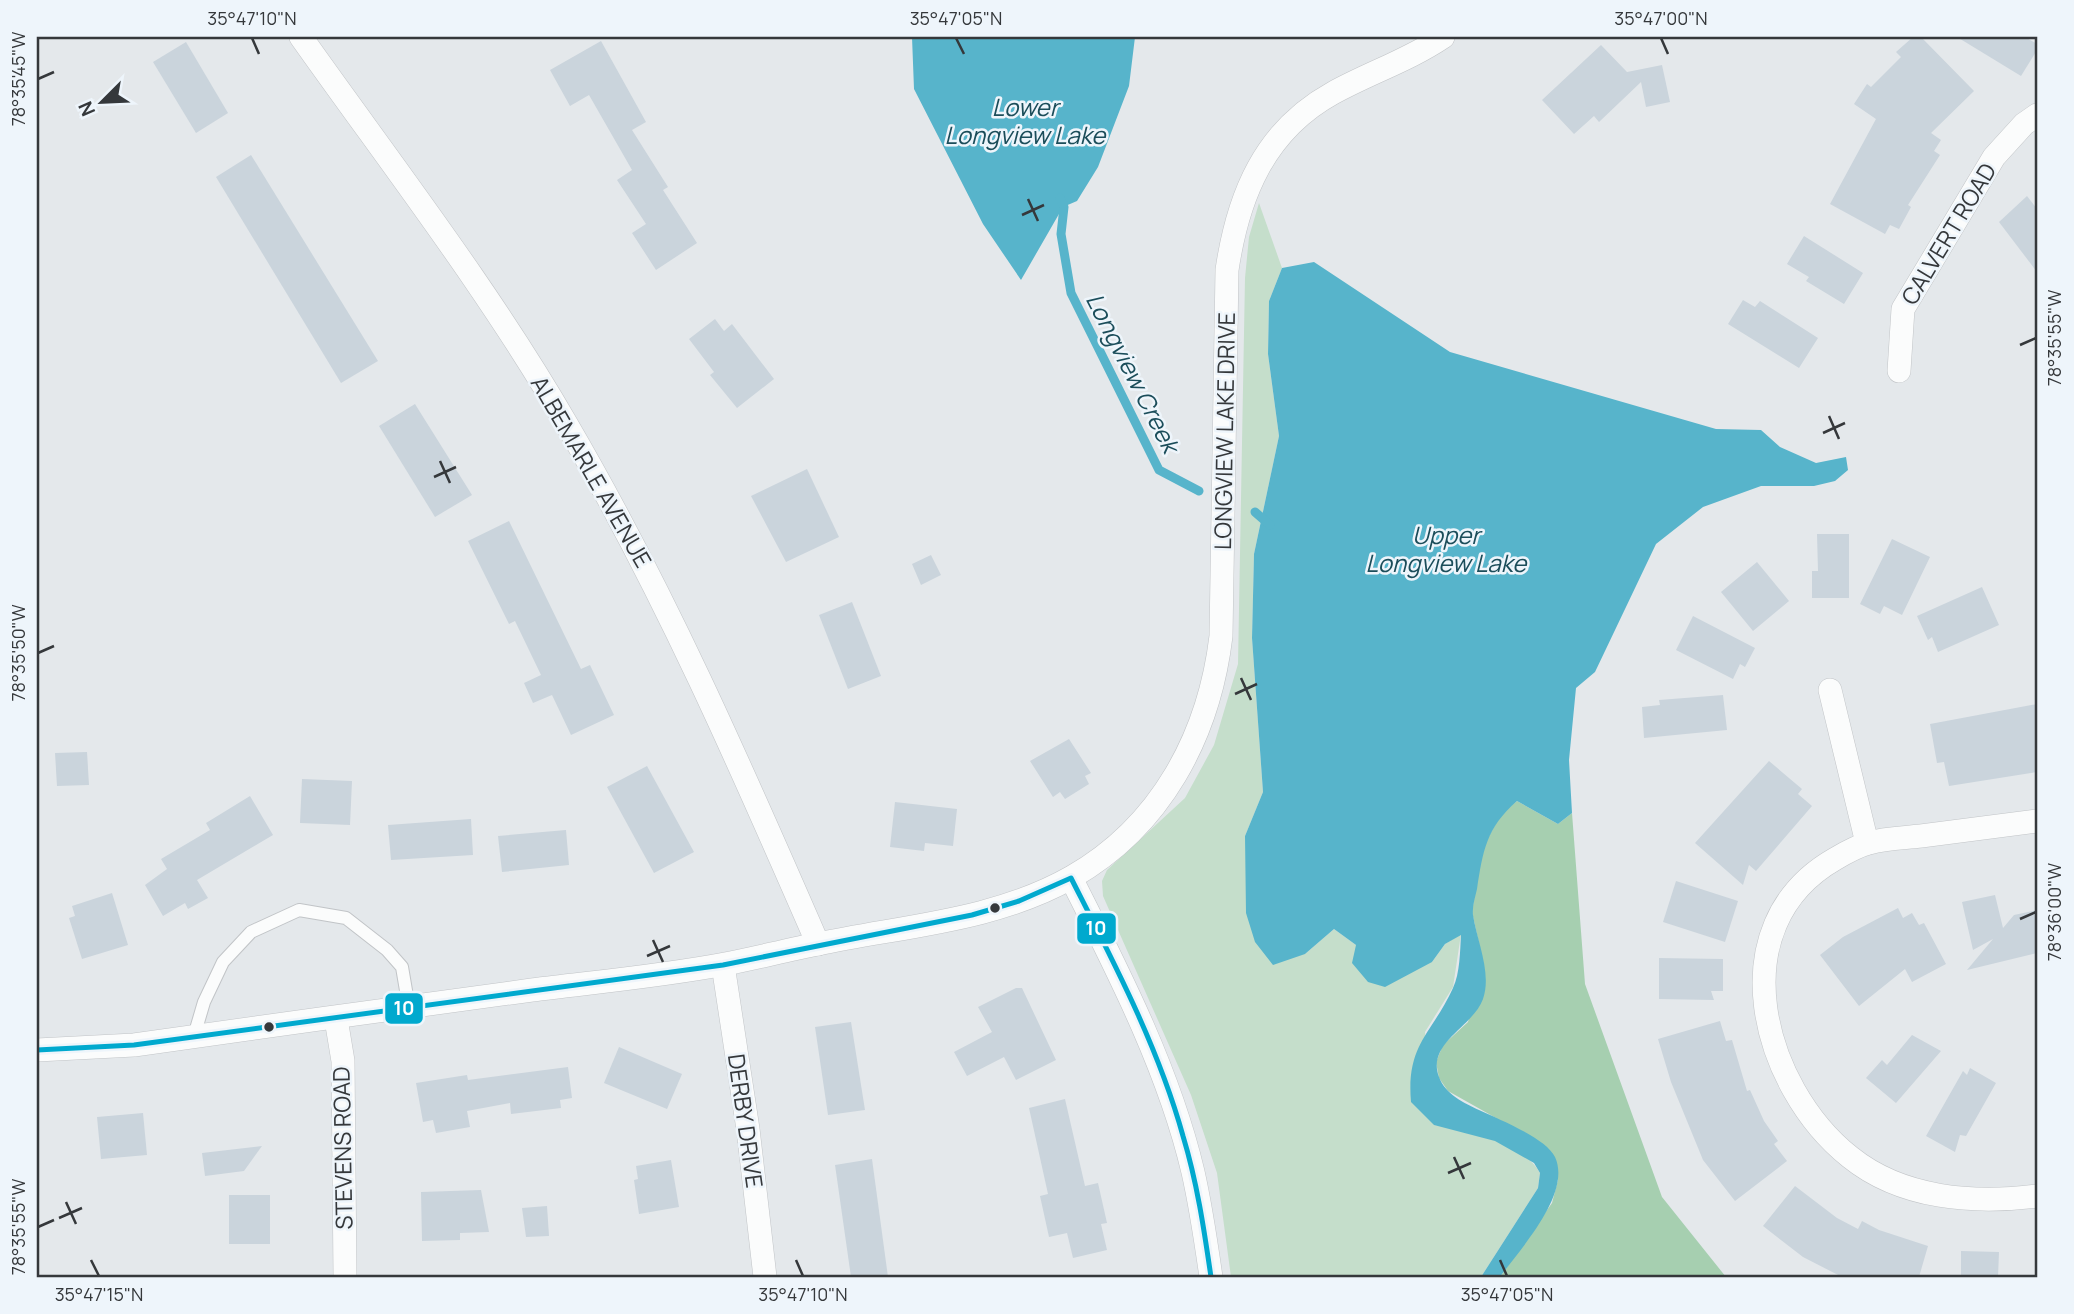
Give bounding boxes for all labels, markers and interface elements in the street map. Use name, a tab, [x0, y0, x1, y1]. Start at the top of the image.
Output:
text: 35°47'10"N	[207, 6, 297, 30]
text: 35°47'05"N	[910, 6, 1002, 30]
text: 35°47'00"N	[1614, 6, 1708, 30]
text: 78°35'45"W	[6, 32, 30, 126]
north arrow	[66, 66, 136, 136]
water label: Lower Longview Lake	[945, 90, 1107, 151]
text: N	[72, 97, 101, 120]
street label: CALVERT ROAD	[1893, 157, 2003, 310]
water label: Longview Creek	[1079, 287, 1189, 461]
text: 78°35'55"W	[2042, 290, 2066, 386]
street label: LONGVIEW LAKE DRIVE	[1206, 312, 1242, 550]
street label: ALBEMARLE AVENUE	[524, 370, 660, 573]
water label: Upper Longview Lake	[1366, 518, 1528, 579]
text: 78°35'50"W	[6, 604, 30, 702]
text: 78°36'00"W	[2042, 863, 2066, 961]
unlabelled marker	[988, 901, 1002, 915]
line badge: 10	[1076, 912, 1117, 945]
text: 10	[1086, 915, 1106, 941]
line badge: 10	[384, 992, 424, 1025]
text: 10	[394, 995, 414, 1021]
unlabelled marker	[262, 1020, 276, 1034]
street label: DERBY DRIVE	[721, 1052, 771, 1190]
street label: STEVENS ROAD	[325, 1066, 359, 1230]
text: 78°35'55"W	[6, 1179, 30, 1275]
text: 35°47'15"N	[55, 1282, 143, 1306]
text: 35°47'10"N	[758, 1282, 848, 1306]
text: 35°47'05"N	[1461, 1282, 1553, 1306]

